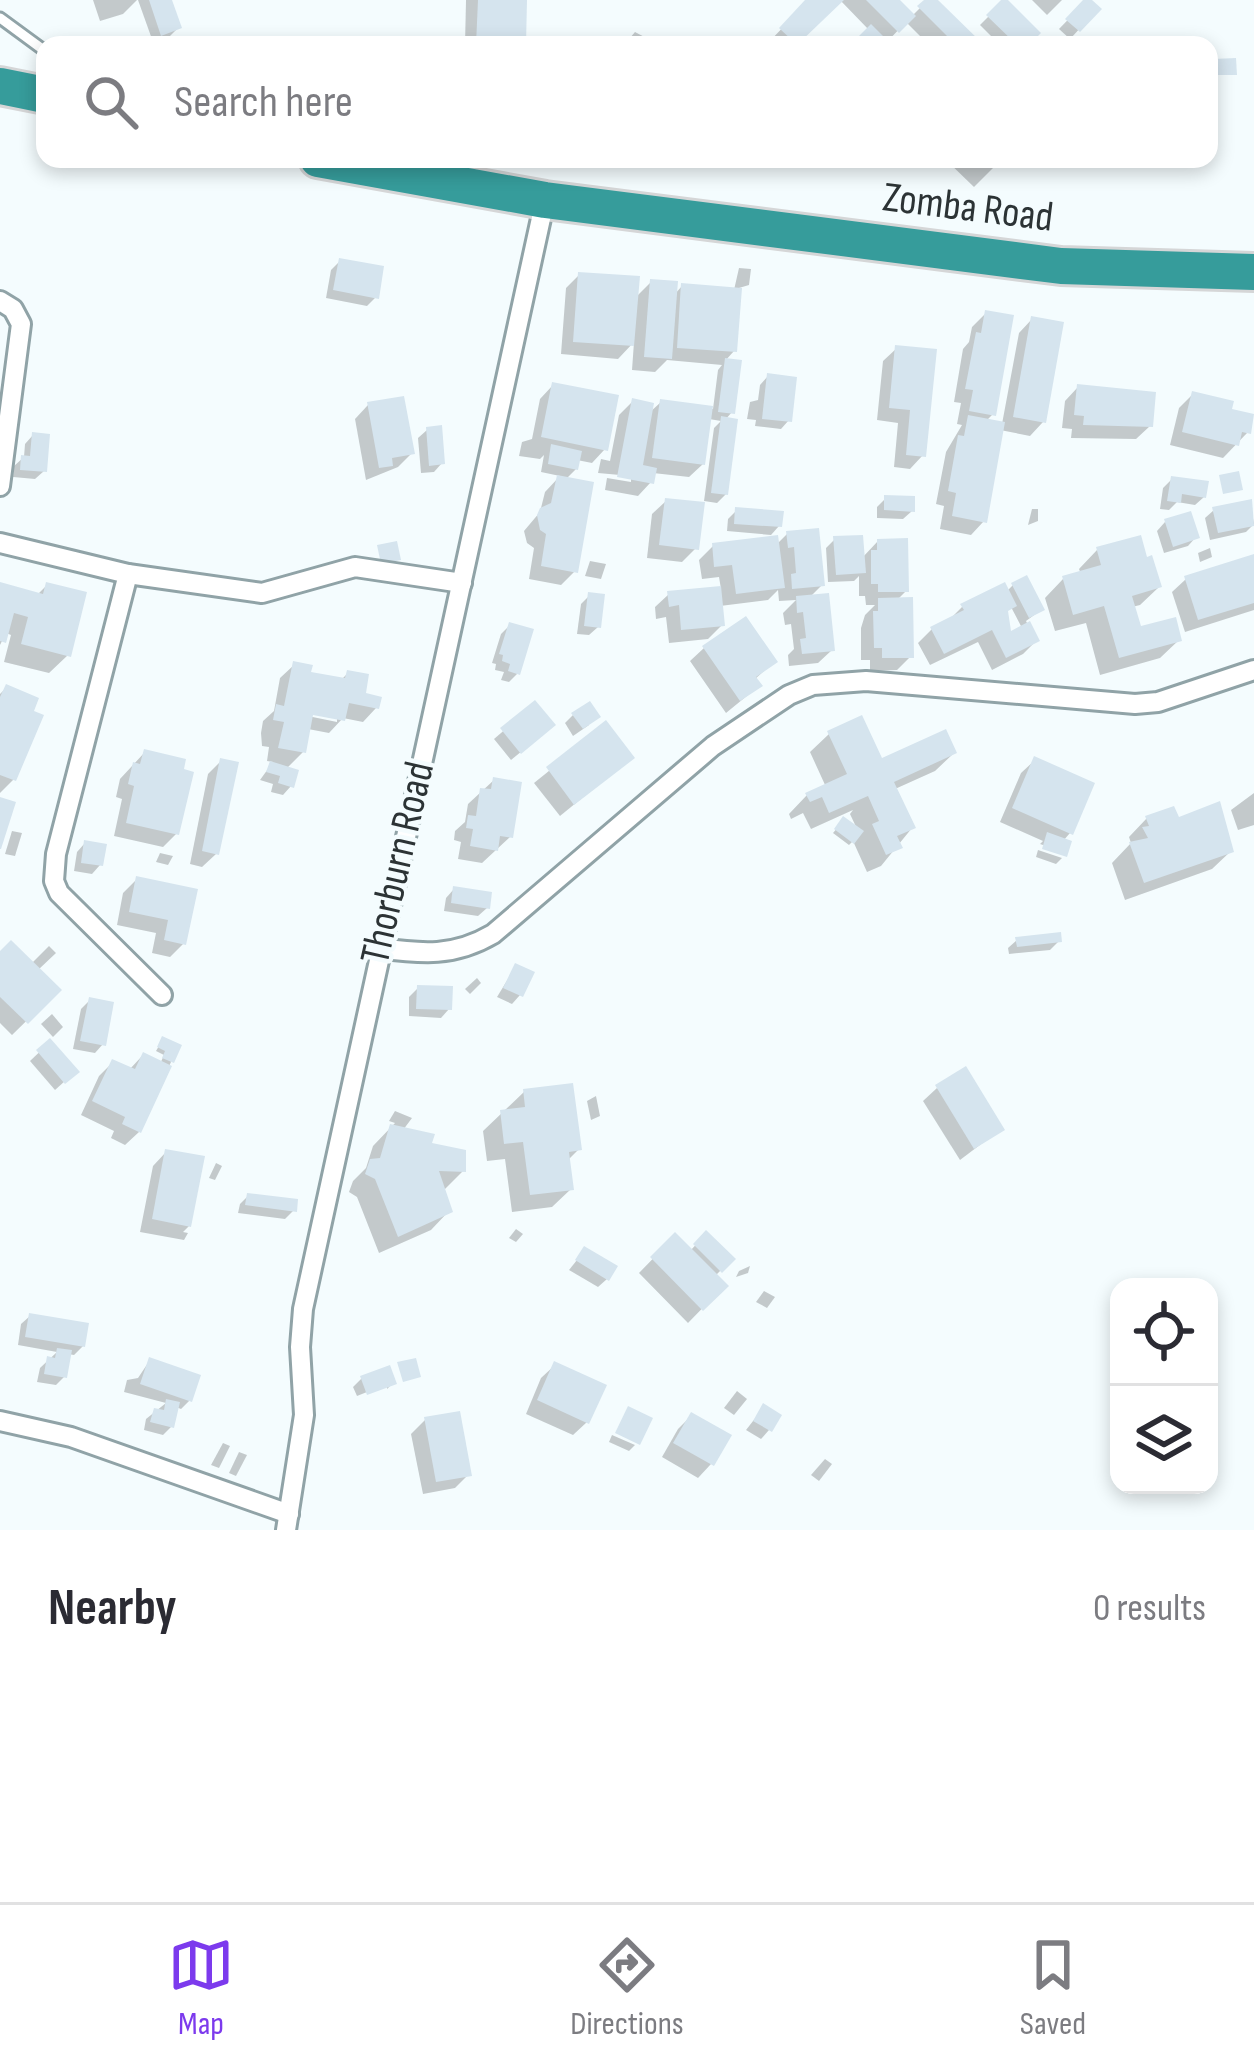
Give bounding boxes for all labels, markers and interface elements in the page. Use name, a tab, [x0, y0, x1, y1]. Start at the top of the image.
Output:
search box	[36, 36, 1218, 168]
icon: search	[78, 69, 144, 135]
text: Search here	[174, 75, 353, 130]
street label: Zomba Road	[880, 172, 1056, 244]
street label: Thorburn Road	[350, 757, 446, 969]
map controls	[1110, 1278, 1218, 1494]
button: locate	[1110, 1278, 1218, 1386]
button: layers	[1110, 1386, 1218, 1494]
text: Nearby	[48, 1578, 177, 1639]
text: 0 results	[1093, 1585, 1206, 1632]
tab: Map	[168, 1932, 234, 2044]
tab: Directions	[570, 1932, 684, 2044]
tab: Saved	[1020, 1932, 1086, 2044]

